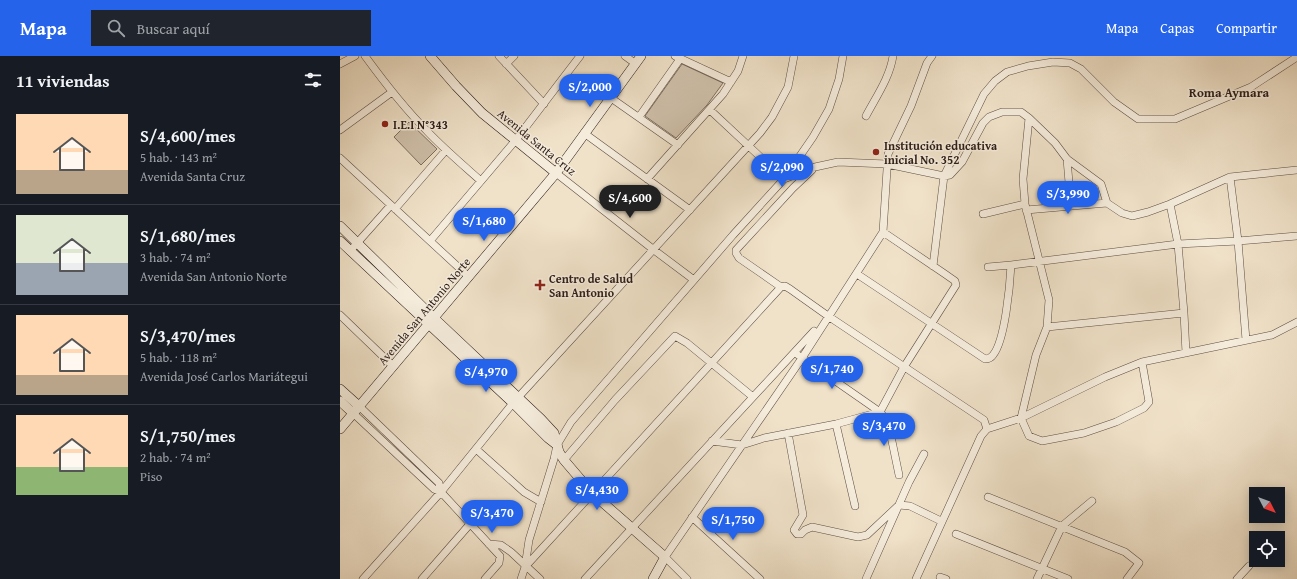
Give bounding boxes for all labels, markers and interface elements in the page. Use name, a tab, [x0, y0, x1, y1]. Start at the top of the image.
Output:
search box	[91, 10, 371, 46]
text: Mapa	[20, 14, 67, 42]
icon: search	[105, 17, 127, 39]
text: Buscar aquí	[137, 18, 210, 39]
text: Mapa	[1106, 18, 1138, 38]
text: Capas	[1160, 18, 1194, 38]
text: Compartir	[1216, 18, 1277, 38]
text: 11 viviendas	[16, 68, 110, 93]
icon: filters	[302, 69, 324, 91]
pin: S/2,000	[553, 74, 627, 108]
text: S/2,000	[568, 77, 612, 96]
district label: Roma Aymara	[1189, 83, 1269, 102]
street label: Avenida Santa Cruz	[494, 105, 580, 179]
place label: I.E.I N°343	[393, 116, 448, 133]
marker: I.E.I N°343	[380, 119, 390, 129]
text: S/4,600/mes	[140, 123, 235, 148]
icon: home	[48, 130, 96, 178]
place label: Institución educativa inicial No. 352	[884, 137, 998, 168]
marker: Institución educativa inicial No. 352	[871, 147, 881, 157]
text: 5 hab. · 143 m²	[140, 148, 217, 167]
pin: S/2,090	[745, 154, 819, 188]
text: S/2,090	[760, 157, 804, 176]
text: Avenida Santa Cruz	[140, 167, 245, 186]
pin: S/3,990	[1031, 181, 1105, 215]
text: S/3,990	[1046, 184, 1090, 203]
pin: S/4,600	[593, 185, 667, 219]
text: S/4,600	[608, 188, 652, 207]
pin: S/1,680	[447, 208, 521, 242]
text: S/1,680	[462, 211, 506, 230]
text: S/1,680/mes	[140, 223, 235, 248]
icon: home	[48, 231, 96, 279]
text: 3 hab. · 74 m²	[140, 248, 211, 267]
street label: Avenida San Antonio Norte	[374, 253, 474, 368]
text: Avenida San Antonio Norte	[140, 267, 287, 286]
place label: Centro de Salud San Antonio	[549, 270, 633, 301]
marker: Centro de Salud San Antonio	[534, 279, 546, 291]
text: S/3,470/mes	[140, 323, 235, 348]
icon: home	[48, 331, 96, 379]
text: 5 hab. · 118 m²	[140, 348, 217, 367]
pin: S/1,740	[795, 356, 869, 390]
pin: S/4,970	[449, 359, 523, 393]
text: S/1,740	[810, 359, 854, 378]
text: S/4,970	[464, 362, 508, 381]
text: Avenida José Carlos Mariátegui	[140, 367, 308, 386]
pin: S/3,470	[847, 413, 921, 447]
text: S/3,470	[862, 416, 906, 435]
text: S/1,750/mes	[140, 423, 235, 448]
icon: home	[48, 431, 96, 479]
text: 2 hab. · 74 m²	[140, 448, 211, 467]
text: Piso	[140, 467, 162, 486]
pin: S/4,430	[560, 477, 634, 511]
text: S/4,430	[575, 480, 619, 499]
north arrow	[1249, 487, 1285, 523]
map controls	[1249, 487, 1285, 567]
pin: S/3,470	[455, 500, 529, 534]
text: S/3,470	[470, 503, 514, 522]
pin: S/1,750	[696, 507, 770, 541]
text: S/1,750	[711, 510, 755, 529]
button: locate	[1249, 531, 1285, 567]

